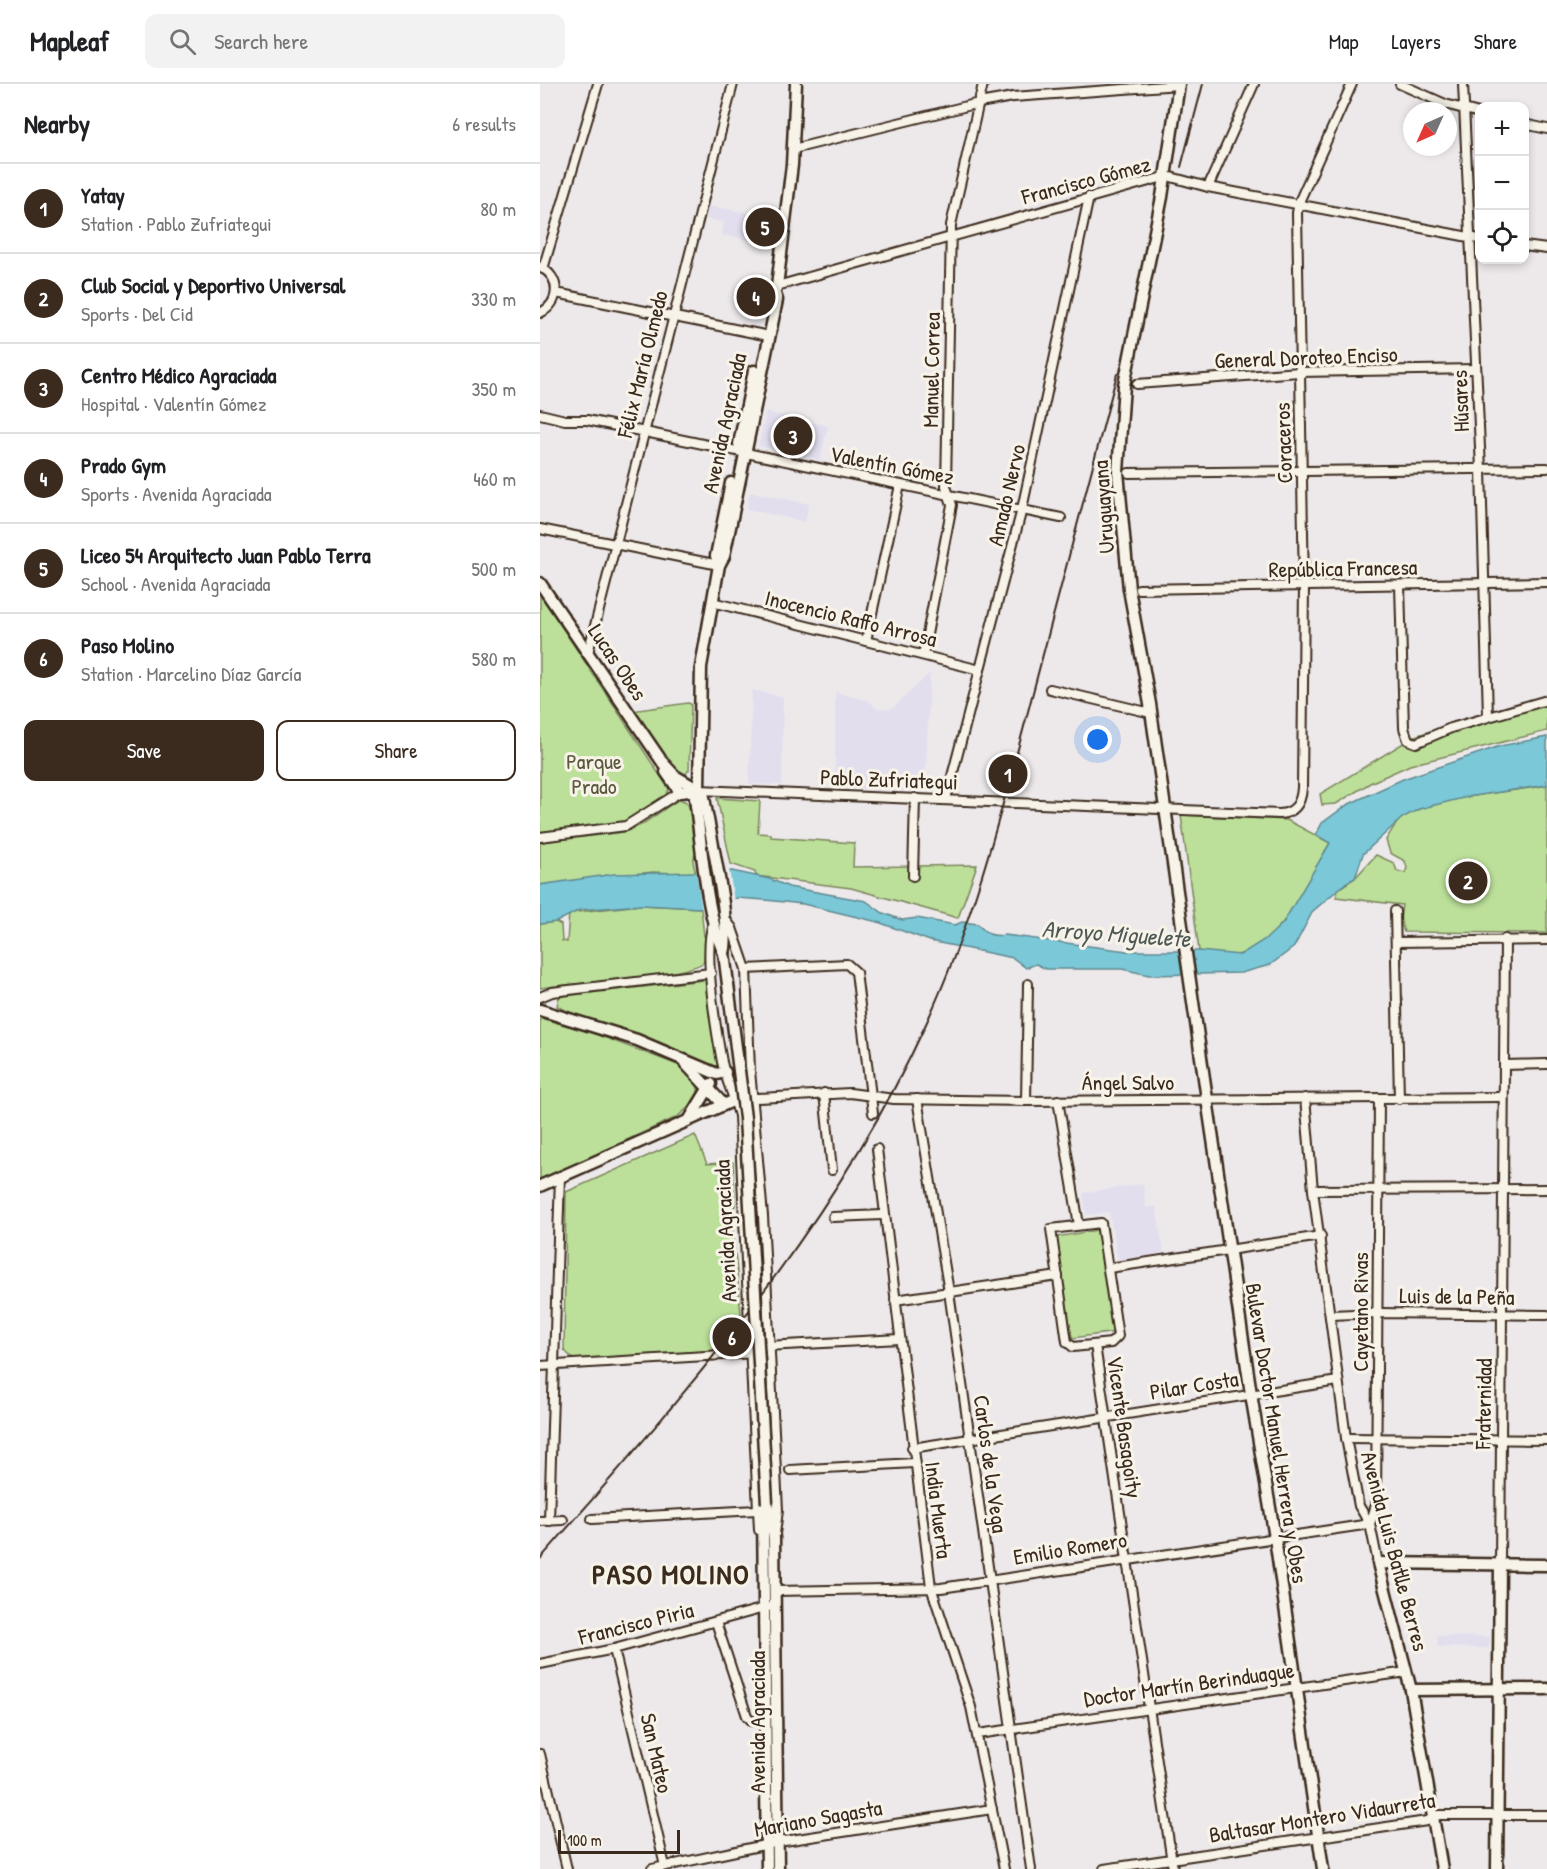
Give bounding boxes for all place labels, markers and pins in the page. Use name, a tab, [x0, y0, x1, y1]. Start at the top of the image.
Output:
pin: 5	[746, 204, 784, 250]
pin: 4	[736, 274, 776, 320]
pin: 3	[774, 414, 812, 458]
pin: 1	[988, 752, 1028, 796]
pin: 2	[1448, 858, 1488, 904]
pin: 6	[712, 1314, 752, 1360]

